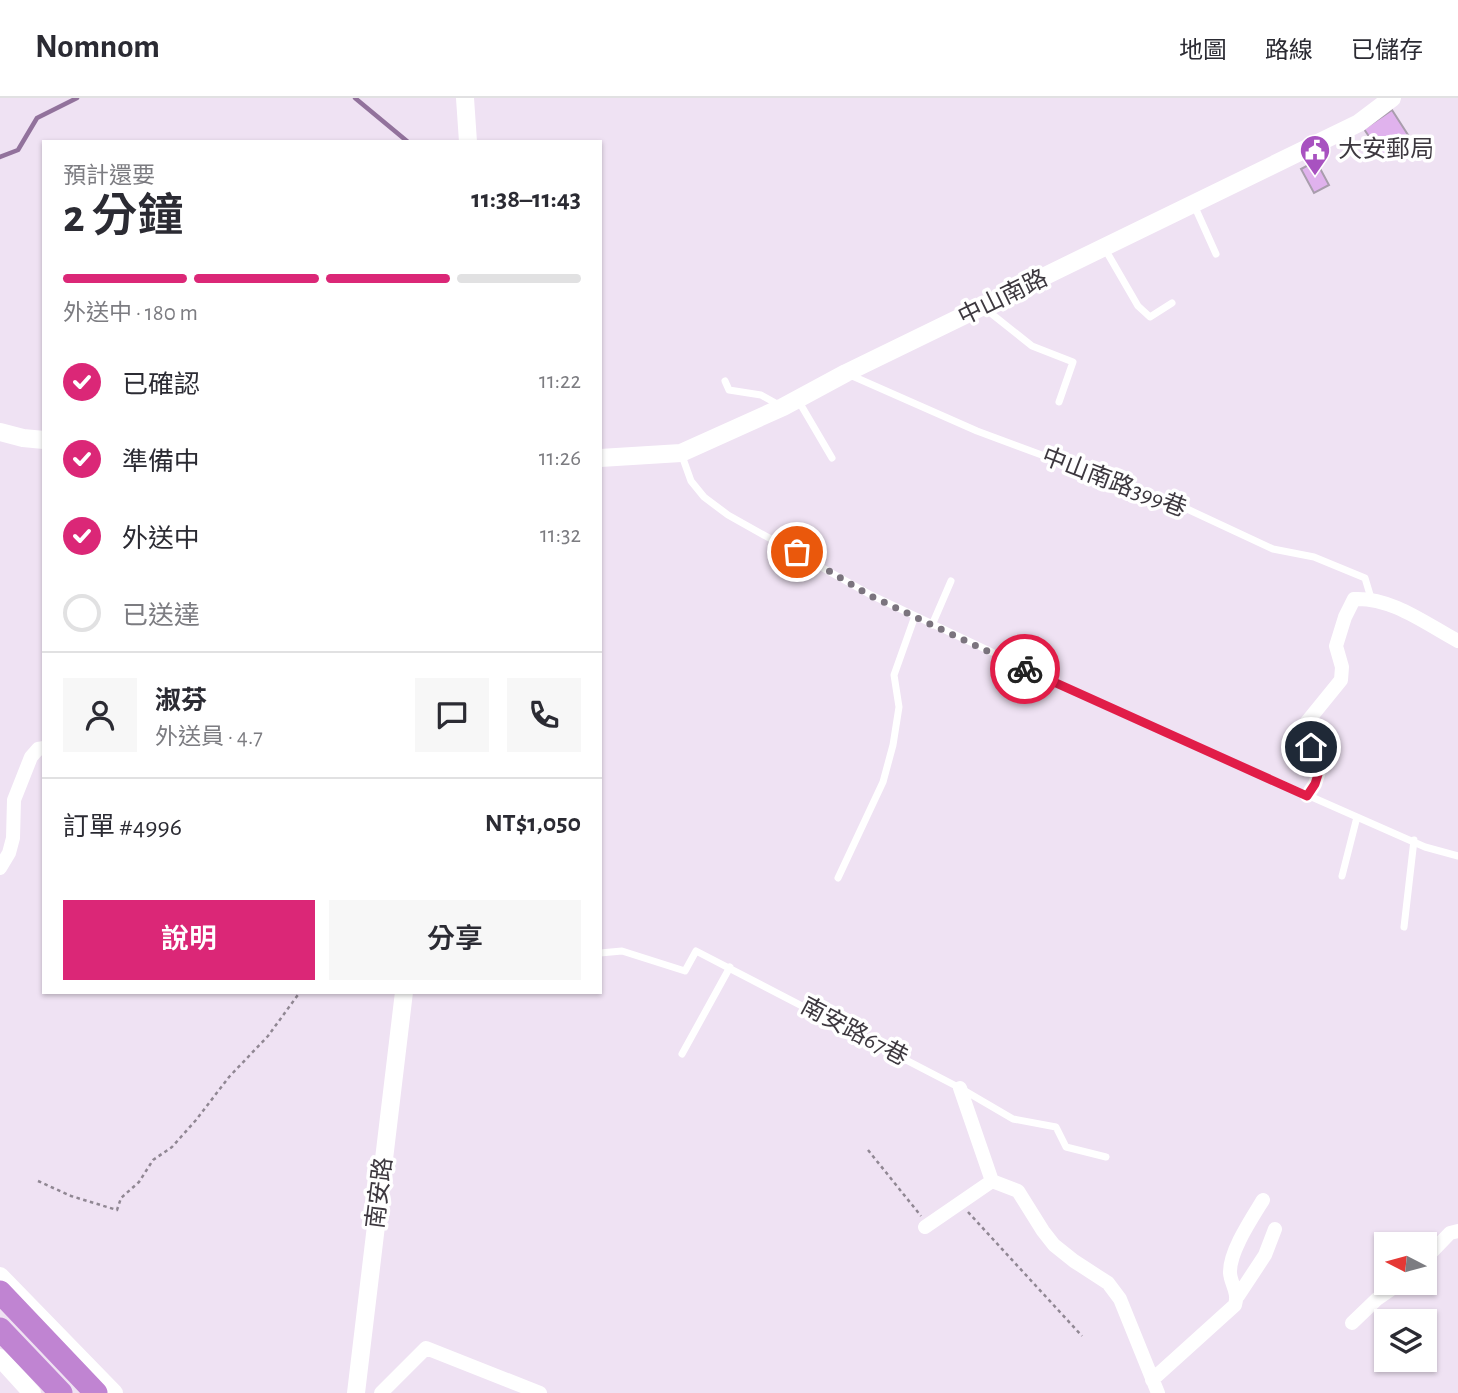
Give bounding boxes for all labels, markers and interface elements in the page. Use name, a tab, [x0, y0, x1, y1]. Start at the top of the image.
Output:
text: Nomnom	[35, 31, 160, 64]
text: 地圖	[1179, 39, 1227, 63]
text: 路線	[1265, 39, 1313, 63]
text: 已儲存	[1351, 39, 1423, 63]
public building icon: 大安郵局	[1298, 133, 1332, 177]
place label: 大安郵局	[1338, 136, 1434, 162]
text: 預計還要	[63, 165, 155, 188]
text: 11:38–11:43	[471, 186, 581, 212]
text: 2 分鐘	[63, 194, 184, 240]
street label: 中山南路	[954, 264, 1051, 330]
text: 外送中 · 180 m	[63, 302, 198, 325]
icon: check	[63, 363, 101, 401]
text: 11:22	[539, 370, 581, 393]
text: 已確認	[122, 372, 200, 398]
icon: check	[63, 440, 101, 478]
street label: 中山南路399巷	[1039, 443, 1190, 522]
text: 11:26	[539, 447, 581, 470]
text: 準備中	[122, 449, 200, 475]
icon: check	[63, 517, 101, 555]
pin	[767, 522, 827, 582]
text: 11:32	[540, 524, 581, 547]
text: 外送中	[122, 526, 200, 552]
icon: bag	[778, 533, 816, 571]
text: 已送達	[122, 603, 200, 629]
courier	[990, 634, 1060, 704]
icon: bike	[1006, 650, 1044, 688]
button: person	[63, 678, 137, 752]
button: chat	[415, 678, 489, 752]
button: phone	[507, 678, 581, 752]
text: 淑芬	[155, 688, 207, 714]
pin	[1281, 717, 1341, 777]
text: 外送員 · 4.7	[155, 726, 263, 749]
icon: home	[1292, 728, 1330, 766]
text: NT$1,050	[485, 810, 581, 836]
text: 訂單 #4996	[63, 814, 182, 840]
button: 說明	[63, 900, 315, 980]
button: 分享	[329, 900, 581, 980]
street label: 南安路67巷	[797, 992, 912, 1070]
street label: 南安路	[362, 1156, 396, 1230]
north arrow	[1374, 1232, 1437, 1295]
map controls	[1374, 1232, 1437, 1372]
button: layers	[1374, 1309, 1437, 1372]

